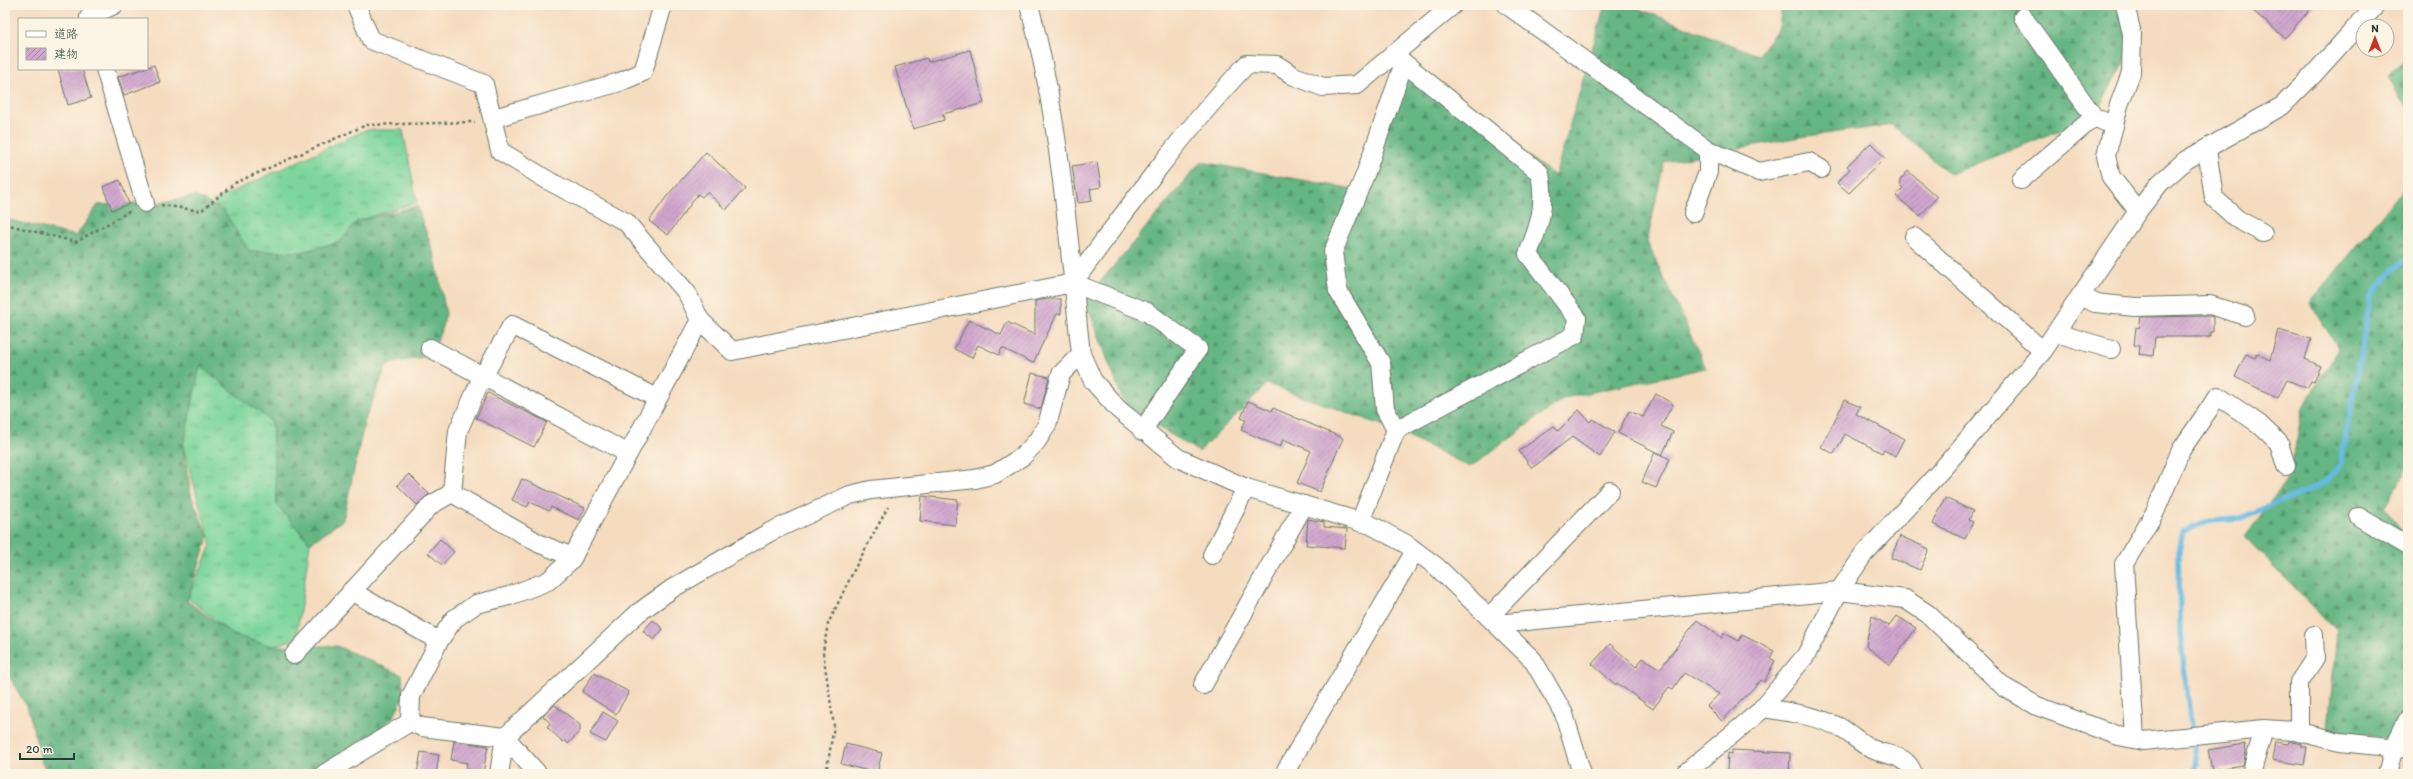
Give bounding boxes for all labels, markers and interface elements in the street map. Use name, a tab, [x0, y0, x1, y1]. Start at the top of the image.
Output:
legend	[18, 18, 148, 70]
north arrow	[2355, 18, 2395, 58]
text: N	[2371, 22, 2379, 35]
text: 道路	[54, 27, 78, 41]
text: 建物	[54, 47, 78, 61]
scale bar	[20, 735, 74, 761]
text: 20 m	[26, 742, 53, 756]

